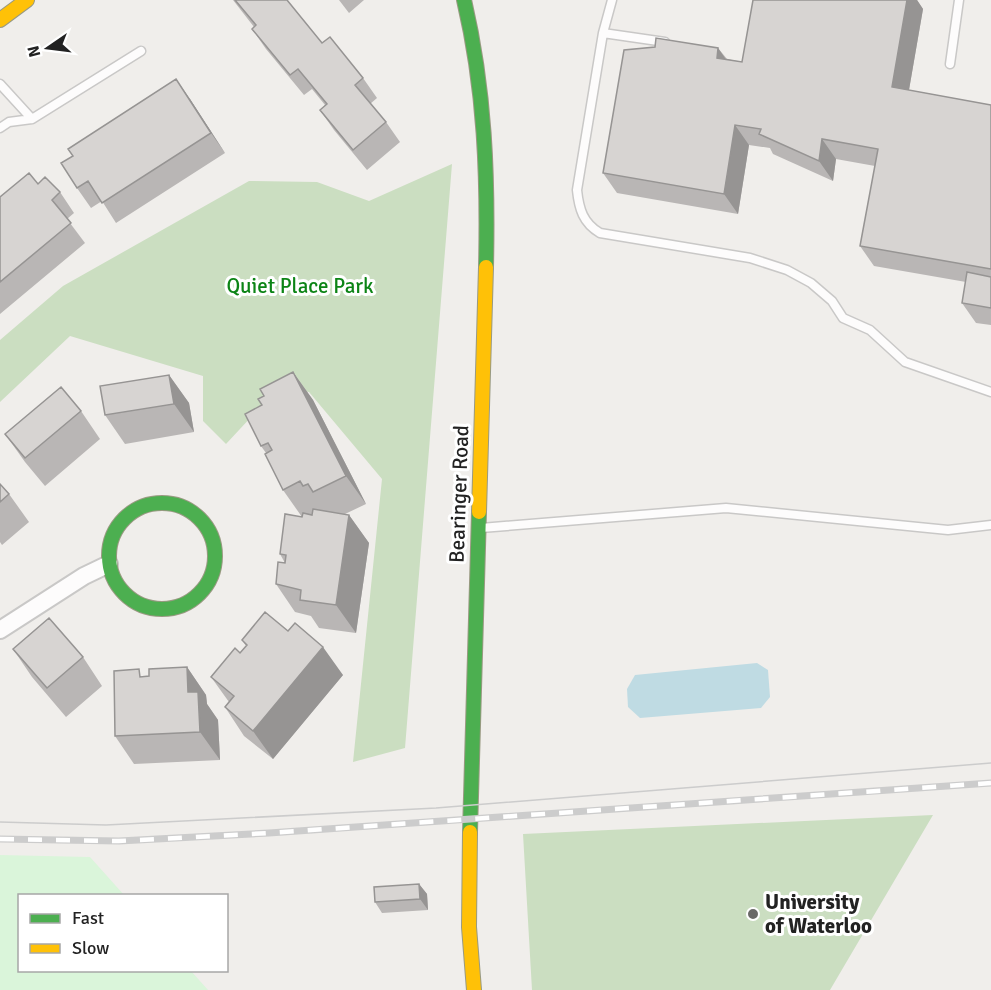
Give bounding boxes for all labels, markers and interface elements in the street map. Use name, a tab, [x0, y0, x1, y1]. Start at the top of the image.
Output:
north arrow	[18, 18, 78, 78]
text: N	[23, 44, 45, 59]
park label: Quiet Place Park	[226, 273, 374, 299]
street label: Bearinger Road	[444, 425, 474, 563]
place label: University of Waterloo	[765, 889, 872, 939]
legend	[18, 894, 228, 972]
text: Fast	[72, 907, 104, 929]
marker: University of Waterloo	[746, 907, 760, 921]
text: Slow	[72, 937, 109, 959]

